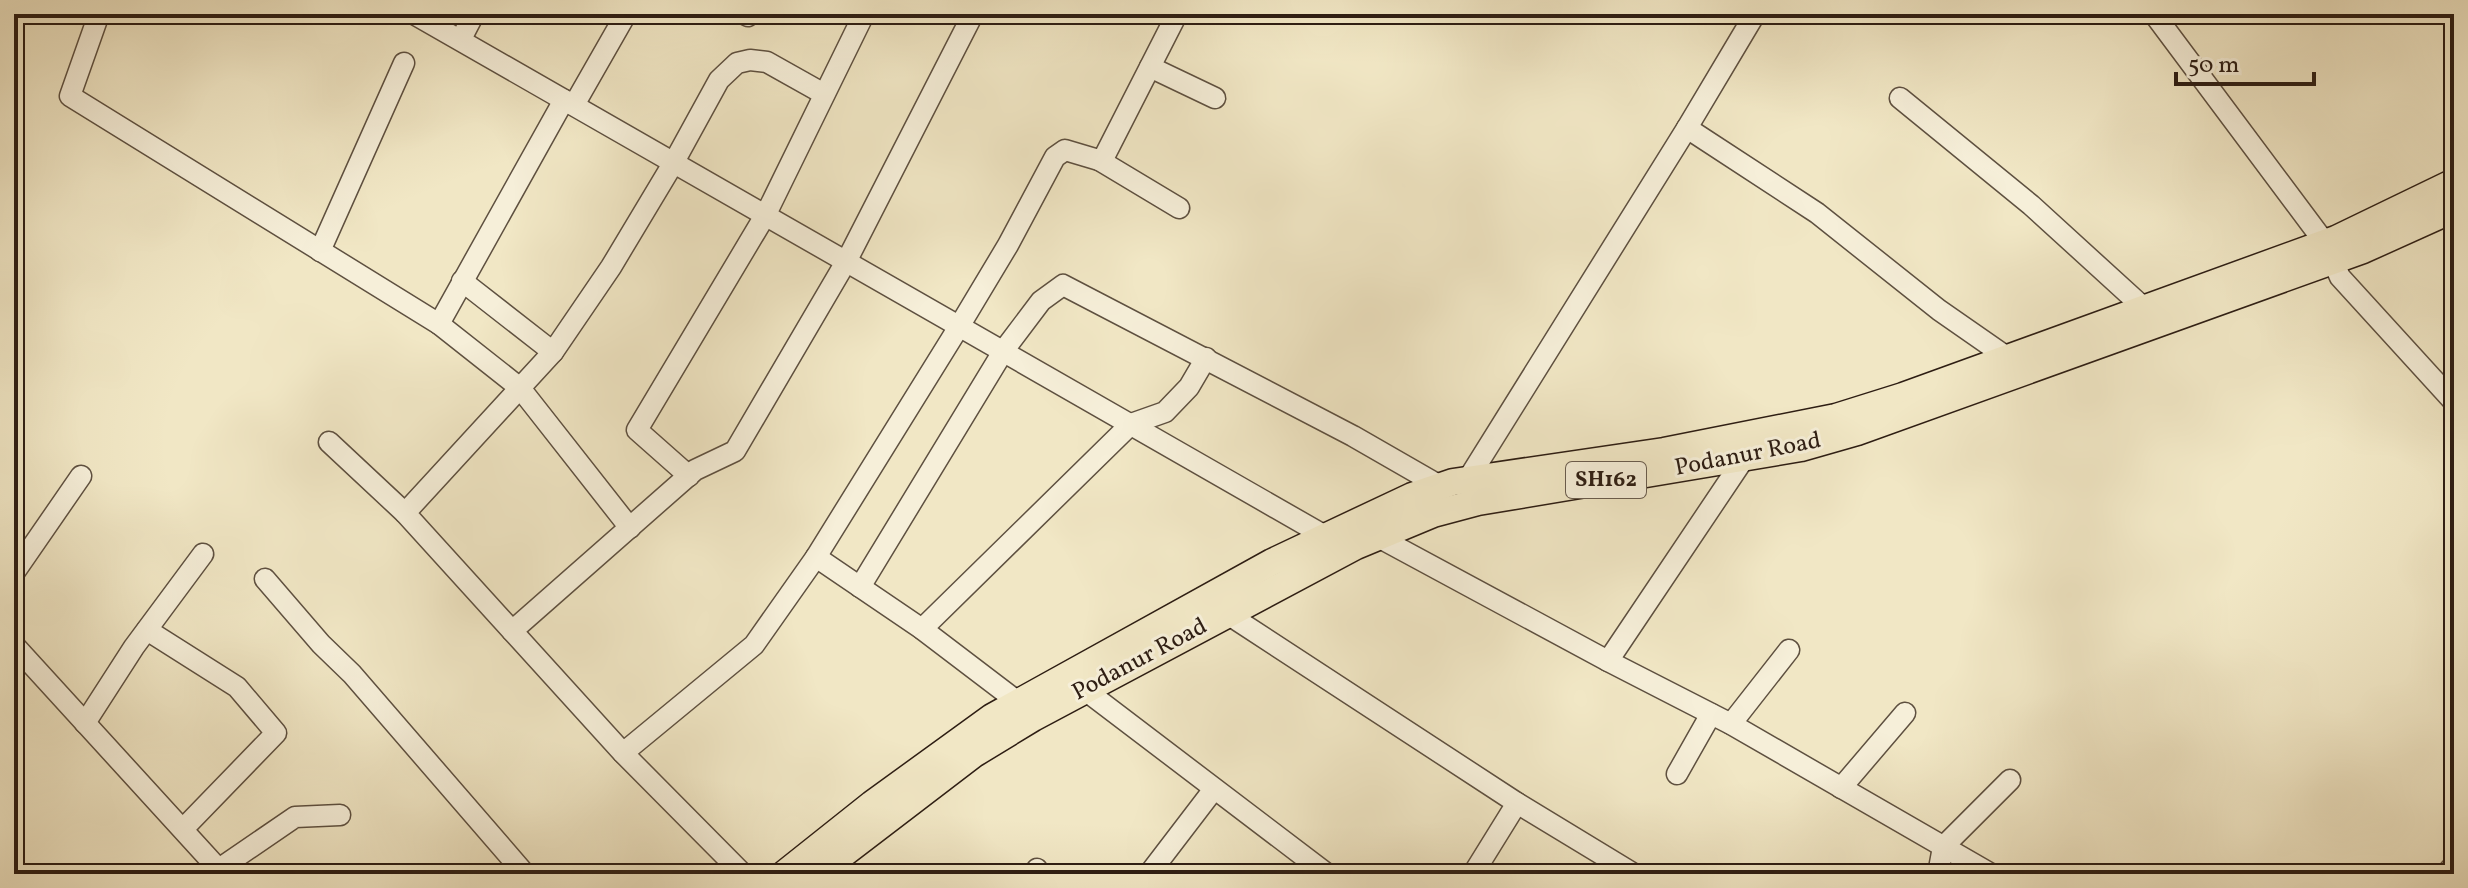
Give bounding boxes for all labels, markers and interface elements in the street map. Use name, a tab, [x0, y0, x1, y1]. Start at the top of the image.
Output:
scale bar	[2176, 36, 2314, 86]
text: 50 m	[2188, 49, 2240, 83]
street label: Podanur Road	[1672, 424, 1824, 486]
road number: SH162	[1566, 462, 1646, 498]
street label: Podanur Road	[1066, 610, 1214, 710]

